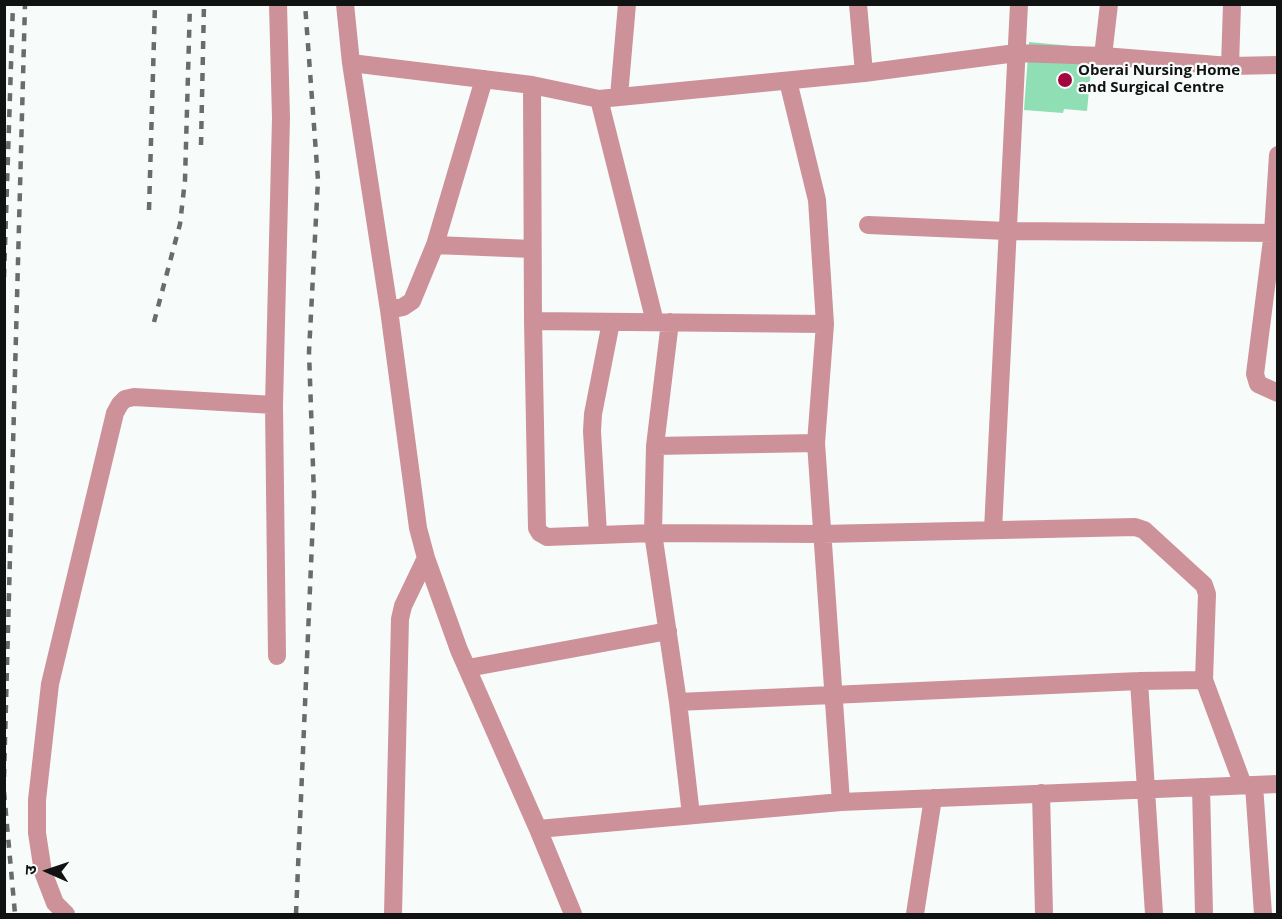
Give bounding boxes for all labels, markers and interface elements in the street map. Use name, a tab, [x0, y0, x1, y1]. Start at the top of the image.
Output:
place label: Oberai Nursing Home and Surgical Centre	[1078, 62, 1240, 97]
marker: Oberai Nursing Home and Surgical Centre	[1056, 71, 1074, 89]
north arrow	[18, 841, 78, 901]
text: उ	[19, 865, 41, 875]

